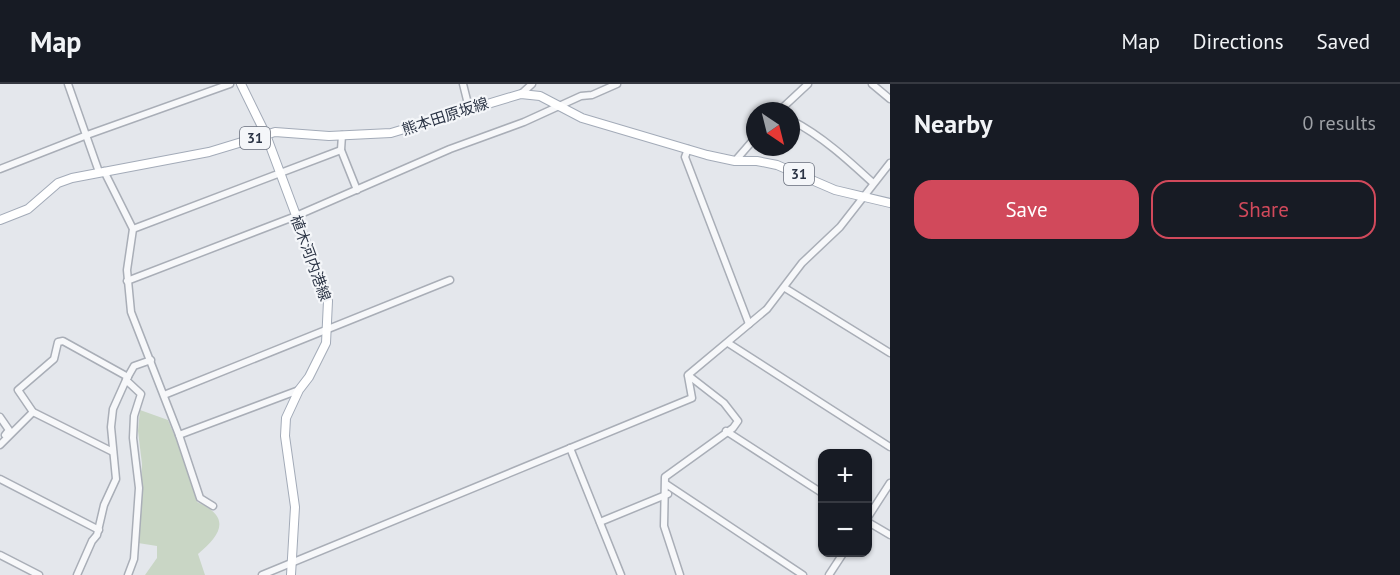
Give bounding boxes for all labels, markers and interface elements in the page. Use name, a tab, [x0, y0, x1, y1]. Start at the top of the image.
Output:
text: Map	[30, 23, 81, 60]
text: Map	[1121, 28, 1160, 55]
text: Directions	[1193, 28, 1284, 55]
text: Saved	[1317, 28, 1370, 55]
street label: 熊本田原坂線	[399, 93, 491, 139]
north arrow	[746, 102, 800, 156]
text: Nearby	[914, 107, 992, 140]
text: 0 results	[1303, 110, 1376, 136]
road number: 31	[240, 127, 270, 149]
road number: 31	[784, 163, 814, 185]
button: Save	[914, 180, 1139, 239]
button: Share	[1151, 180, 1376, 239]
street label: 植木河内港線	[287, 212, 335, 304]
map controls	[818, 449, 872, 557]
button: +	[818, 449, 872, 503]
button: −	[818, 503, 872, 557]

